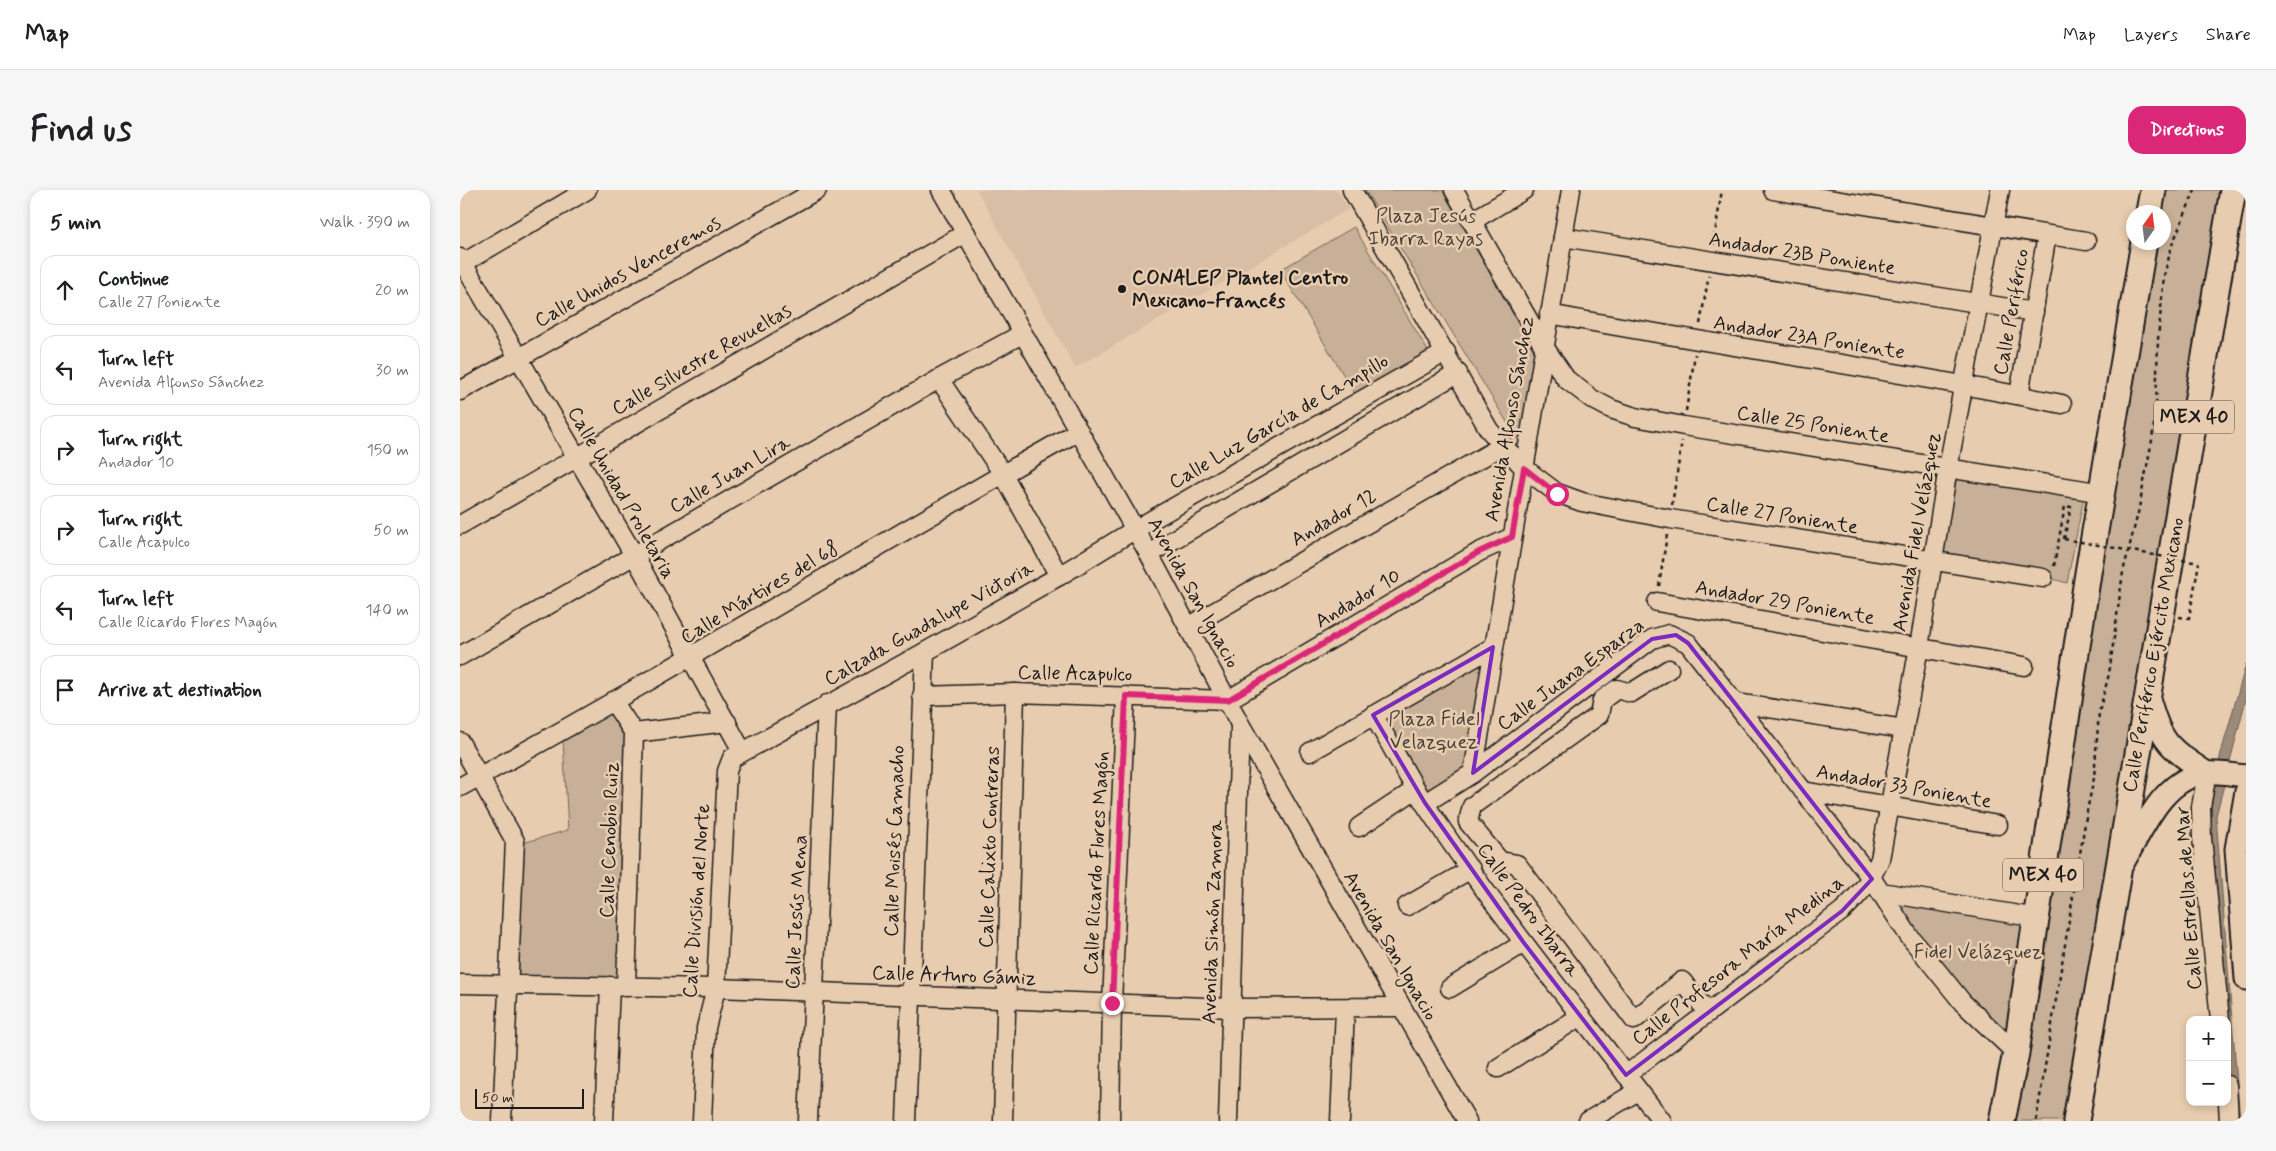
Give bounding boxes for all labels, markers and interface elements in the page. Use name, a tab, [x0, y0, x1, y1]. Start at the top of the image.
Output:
text: Map	[25, 19, 69, 50]
text: Map	[2063, 23, 2096, 47]
text: Layers	[2124, 23, 2178, 47]
text: Share	[2206, 23, 2251, 47]
button: Directions	[2128, 106, 2246, 154]
text: Find us	[30, 107, 132, 153]
park label: Plaza Jesús Ibarra Rayas	[1369, 203, 1483, 253]
north arrow	[2126, 205, 2171, 250]
text: 5 min	[50, 209, 102, 237]
street label: Calle Unidos Venceremos	[530, 209, 726, 334]
text: Walk · 390 m	[320, 212, 410, 233]
street label: Andador 23B Poniente	[1707, 226, 1897, 282]
street label: Calle Periférico	[1988, 247, 2036, 377]
place label: CONALEP Plantel Centro Mexicano-Francés	[1132, 265, 1348, 315]
text: Continue	[98, 267, 169, 292]
icon: ahead	[51, 276, 79, 304]
text: 20 m	[375, 280, 409, 301]
marker: CONALEP Plantel Centro Mexicano-Francés	[1116, 283, 1128, 295]
text: Calle 27 Poniente	[98, 292, 221, 313]
street label: Calle Silvestre Revueltas	[607, 297, 797, 423]
street label: Andador 23A Poniente	[1711, 310, 1907, 366]
street label: Avenida Alfonso Sánchez	[1479, 314, 1543, 524]
text: Turn left	[98, 347, 174, 372]
street label: Calle Luz García de Campillo	[1164, 348, 1394, 496]
icon: left	[51, 356, 79, 384]
text: 30 m	[376, 360, 409, 381]
text: Avenida Alfonso Sánchez	[98, 372, 264, 393]
street label: Calle 25 Poniente	[1735, 400, 1891, 450]
road number: MEX 40	[2154, 400, 2234, 433]
street label: Calle Unidad Proletaria	[561, 402, 681, 584]
text: Turn right	[98, 427, 182, 452]
street label: Calle Juan Lira	[665, 429, 796, 521]
street label: Avenida Fidel Velázquez	[1886, 430, 1948, 634]
icon: right	[51, 436, 79, 464]
text: 150 m	[367, 440, 409, 461]
text: Andador 10	[98, 452, 174, 473]
street label: Andador 12	[1286, 483, 1382, 553]
route start	[1546, 483, 1569, 506]
street label: Calle 27 Poniente	[1704, 491, 1860, 541]
text: Turn right	[98, 507, 182, 532]
street label: Avenida San Ignacio	[1140, 513, 1246, 674]
street label: Calle Periférico Ejército Mexicano	[2116, 515, 2192, 795]
icon: right	[51, 516, 79, 544]
text: 50 m	[373, 520, 409, 541]
text: Calle Acapulco	[98, 532, 190, 553]
street label: Calle Mártires del 68	[676, 535, 844, 651]
street label: Calzada Guadalupe Victoria	[819, 555, 1039, 693]
street label: Andador 10	[1310, 563, 1406, 635]
street label: Andador 29 Poniente	[1693, 574, 1877, 632]
text: Turn left	[98, 587, 174, 612]
icon: left	[51, 596, 79, 624]
text: 140 m	[365, 600, 409, 621]
text: Calle Ricardo Flores Magón	[98, 612, 277, 633]
street label: Calle Juana Esparza	[1492, 612, 1650, 738]
street label: Calle Acapulco	[1017, 659, 1133, 689]
icon: arrive	[51, 676, 79, 704]
text: Arrive at destination	[98, 678, 262, 703]
park label: Plaza Fidel Velazquez	[1388, 706, 1480, 756]
street label: Calle Moisés Camacho	[878, 745, 912, 937]
street label: Calle Calixto Contreras	[973, 746, 1007, 948]
street label: Calle Ricardo Flores Magón	[1078, 750, 1116, 976]
street label: Andador 33 Poniente	[1814, 758, 1994, 816]
street label: Calle Cenobio Ruiz	[594, 761, 626, 918]
street label: Calle División del Norte	[677, 803, 717, 999]
street label: Calle Estrellas de Mar	[2169, 805, 2209, 991]
street label: Avenida Simón Zamora	[1196, 819, 1230, 1024]
street label: Calle Jesús Mena	[779, 834, 815, 990]
street label: Calle Pedro Ibarra	[1470, 838, 1586, 983]
road number: MEX 40	[2003, 858, 2083, 892]
street label: Avenida San Ignacio	[1335, 866, 1444, 1026]
street label: Calle Profesora María Medina	[1626, 870, 1850, 1052]
park label: Fidel Velázquez	[1914, 939, 2042, 966]
street label: Calle Arturo Gámiz	[871, 960, 1037, 992]
route end	[1101, 992, 1124, 1015]
map controls	[2186, 1016, 2231, 1106]
button: +	[2186, 1016, 2231, 1061]
button: −	[2186, 1061, 2231, 1106]
scale bar	[475, 1086, 584, 1109]
text: 50 m	[482, 1089, 513, 1107]

